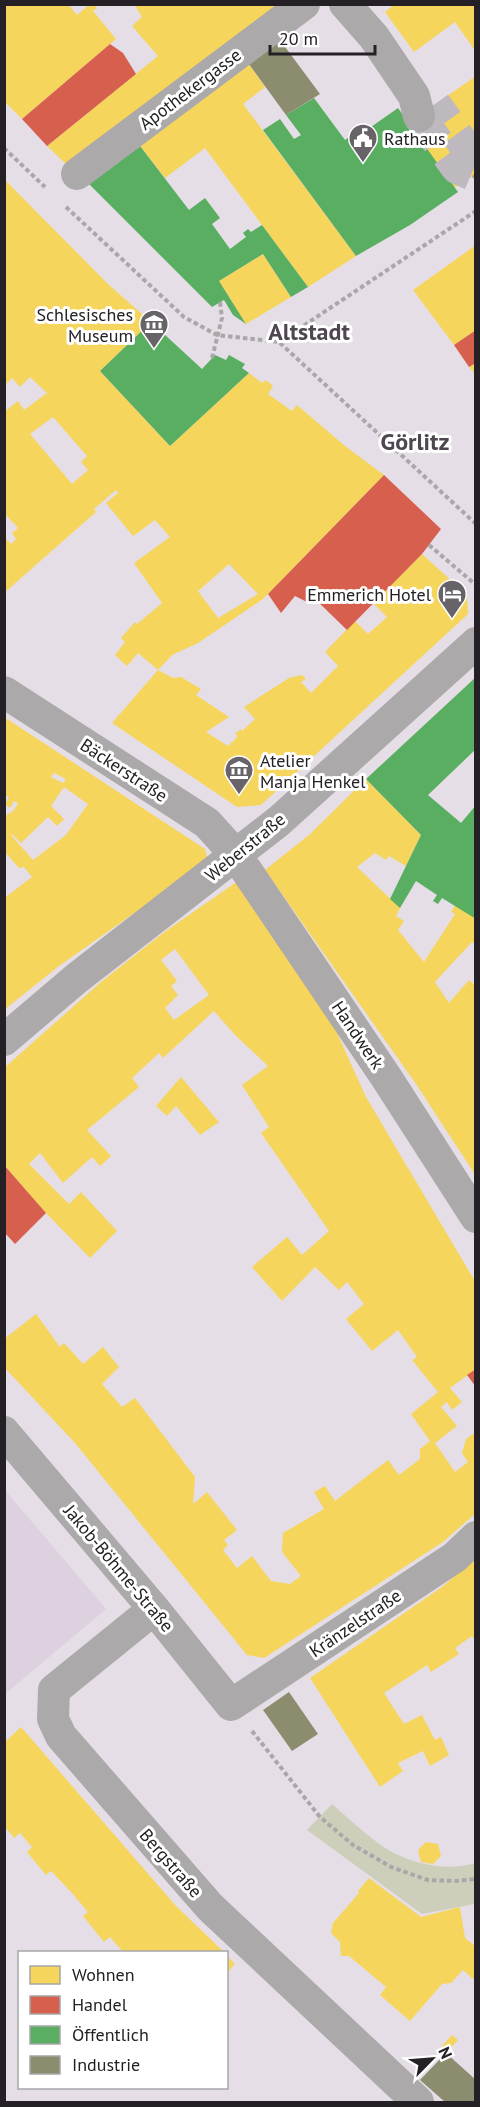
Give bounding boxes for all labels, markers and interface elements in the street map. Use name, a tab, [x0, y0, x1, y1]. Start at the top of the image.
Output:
scale bar	[270, 18, 375, 56]
text: 20 m	[279, 27, 318, 50]
street label: Apothekergasse	[135, 43, 245, 135]
public building icon: Rathaus	[347, 122, 379, 164]
place label: Rathaus	[384, 127, 446, 150]
place label: Schlesisches Museum	[36, 303, 133, 347]
museum icon: Schlesisches Museum	[138, 308, 170, 350]
district label: Altstadt	[268, 316, 350, 347]
district label: Görlitz	[381, 426, 449, 457]
hotel icon: Emmerich Hotel	[436, 578, 468, 620]
place label: Emmerich Hotel	[307, 583, 432, 606]
street label: Bäckerstraße	[76, 733, 172, 807]
place label: Atelier Manja Henkel	[260, 749, 366, 793]
museum icon: Atelier Manja Henkel	[223, 754, 255, 796]
street label: Weberstraße	[200, 808, 290, 886]
street label: Handwerk	[327, 996, 389, 1074]
street label: Jakob-Böhme-Straße	[58, 1499, 179, 1636]
street label: Kränzelstraße	[305, 1584, 405, 1662]
street label: Bergstraße	[135, 1824, 207, 1902]
legend	[18, 1951, 228, 2089]
text: Wohnen	[72, 1963, 134, 1986]
text: Handel	[72, 1993, 128, 2016]
text: Öffentlich	[72, 2023, 149, 2046]
north arrow	[402, 2029, 462, 2089]
text: N	[434, 2044, 457, 2062]
text: Industrie	[72, 2053, 140, 2076]

